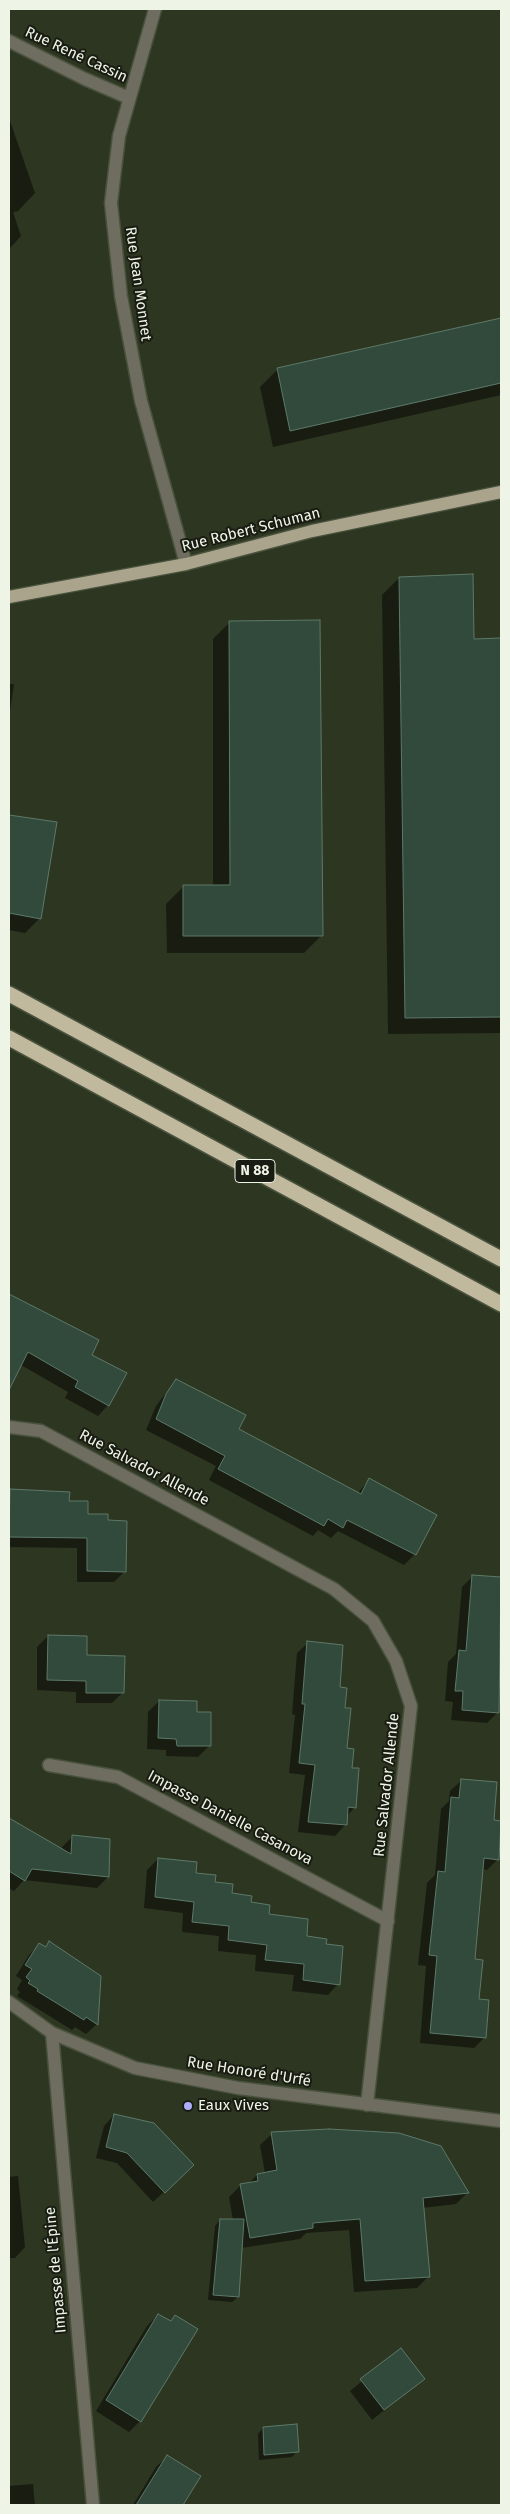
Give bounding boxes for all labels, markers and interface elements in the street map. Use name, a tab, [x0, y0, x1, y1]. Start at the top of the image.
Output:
street label: Rue René Cassin	[22, 23, 130, 87]
street label: Rue Jean Monnet	[121, 226, 155, 342]
street label: Rue Robert Schuman	[180, 504, 322, 556]
road number: N 88	[235, 1160, 275, 1182]
street label: Rue Salvador Allende	[76, 1426, 212, 1510]
street label: Rue Salvador Allende	[370, 1712, 404, 1858]
street label: Impasse Danielle Casanova	[145, 1767, 315, 1869]
street label: Rue Honoré d'Urfé	[186, 2053, 312, 2091]
place label: Eaux Vives	[198, 2097, 269, 2115]
marker: Eaux Vives	[182, 2100, 194, 2112]
street label: Impasse de l'Épine	[42, 2206, 70, 2334]

